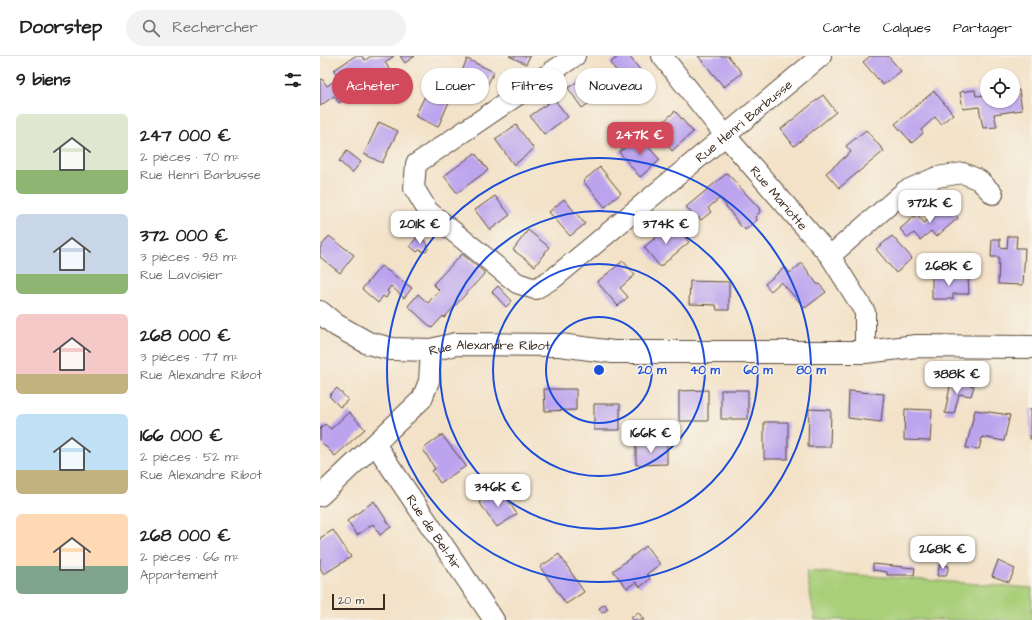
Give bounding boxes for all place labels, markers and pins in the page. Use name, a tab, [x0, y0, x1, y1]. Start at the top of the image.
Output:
pin: 247K €	[607, 122, 673, 156]
pin: 372K €	[897, 190, 963, 224]
pin: 201K €	[387, 211, 453, 245]
pin: 374K €	[633, 211, 699, 245]
pin: 268K €	[916, 253, 982, 287]
pin: 388K €	[924, 361, 990, 395]
centre of rings	[592, 363, 606, 377]
pin: 166K €	[618, 420, 684, 454]
pin: 346K €	[465, 474, 531, 508]
pin: 268K €	[910, 536, 976, 570]

